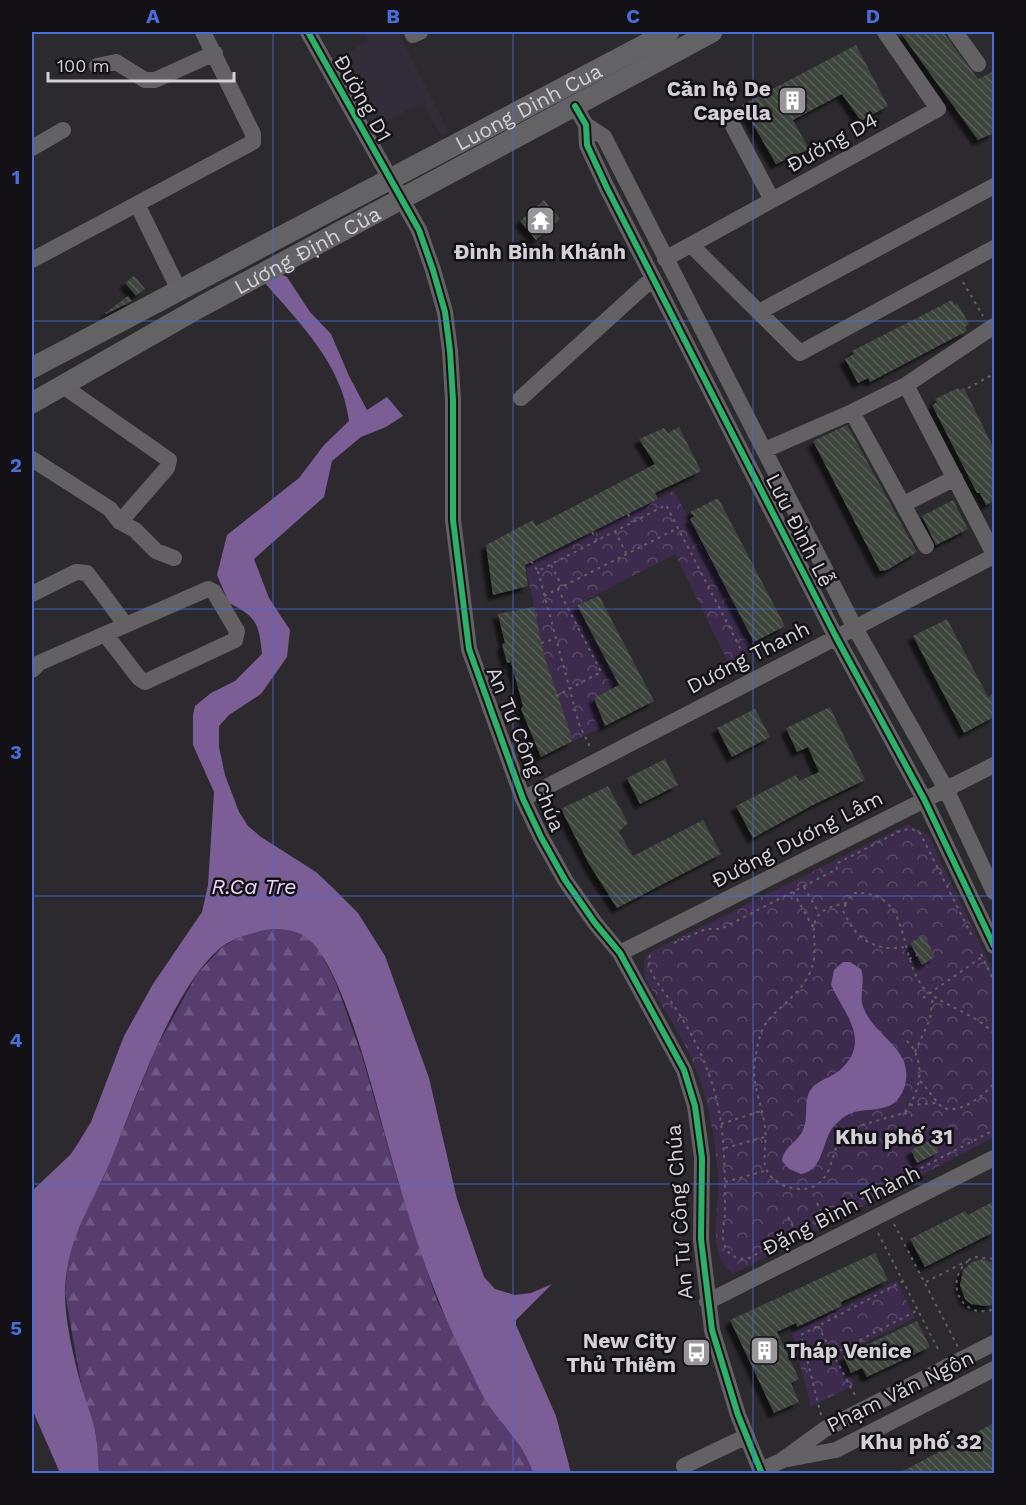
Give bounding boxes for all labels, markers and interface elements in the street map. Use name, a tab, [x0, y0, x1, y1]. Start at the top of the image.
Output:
text: A	[146, 4, 160, 28]
text: B	[386, 4, 400, 28]
text: C	[626, 4, 640, 28]
text: D	[866, 4, 880, 28]
scale bar	[48, 45, 234, 83]
street label: Đường D1	[329, 50, 397, 146]
text: 100 m	[57, 55, 110, 76]
street label: Luong Dinh Cua	[451, 57, 606, 155]
place label: Căn hộ De Capella	[667, 76, 772, 125]
building icon: Căn hộ De Capella	[776, 84, 808, 116]
street label: Đường D4	[782, 107, 882, 177]
text: 1	[12, 165, 20, 189]
street label: Lương Định Của	[230, 200, 385, 299]
temple icon: Đình Bình Khánh	[524, 204, 556, 236]
place label: Đình Bình Khánh	[454, 239, 626, 264]
text: 2	[10, 453, 22, 477]
street label: Lưu Đình Lễ	[761, 469, 839, 591]
street label: Dương Thanh	[682, 615, 814, 699]
street label: An Tư Công Chúa	[482, 663, 570, 835]
text: 3	[10, 740, 22, 764]
street label: Đường Dương Lâm	[707, 785, 887, 893]
water label: R.Ca Tre	[211, 874, 297, 899]
text: 4	[10, 1028, 23, 1052]
street label: An Tư Công Chúa	[660, 1123, 698, 1300]
district label: Khu phố 31	[835, 1124, 953, 1149]
street label: Đặng Bình Thành	[758, 1159, 924, 1261]
text: 5	[10, 1316, 22, 1340]
place label: New City Thủ Thiêm	[566, 1328, 676, 1377]
building icon: Tháp Venice	[749, 1334, 781, 1366]
bus stop icon: New City Thủ Thiêm	[681, 1336, 713, 1368]
place label: Tháp Venice	[786, 1338, 912, 1363]
street label: Phạm Văn Ngôn	[822, 1345, 978, 1437]
district label: Khu phố 32	[860, 1429, 982, 1454]

